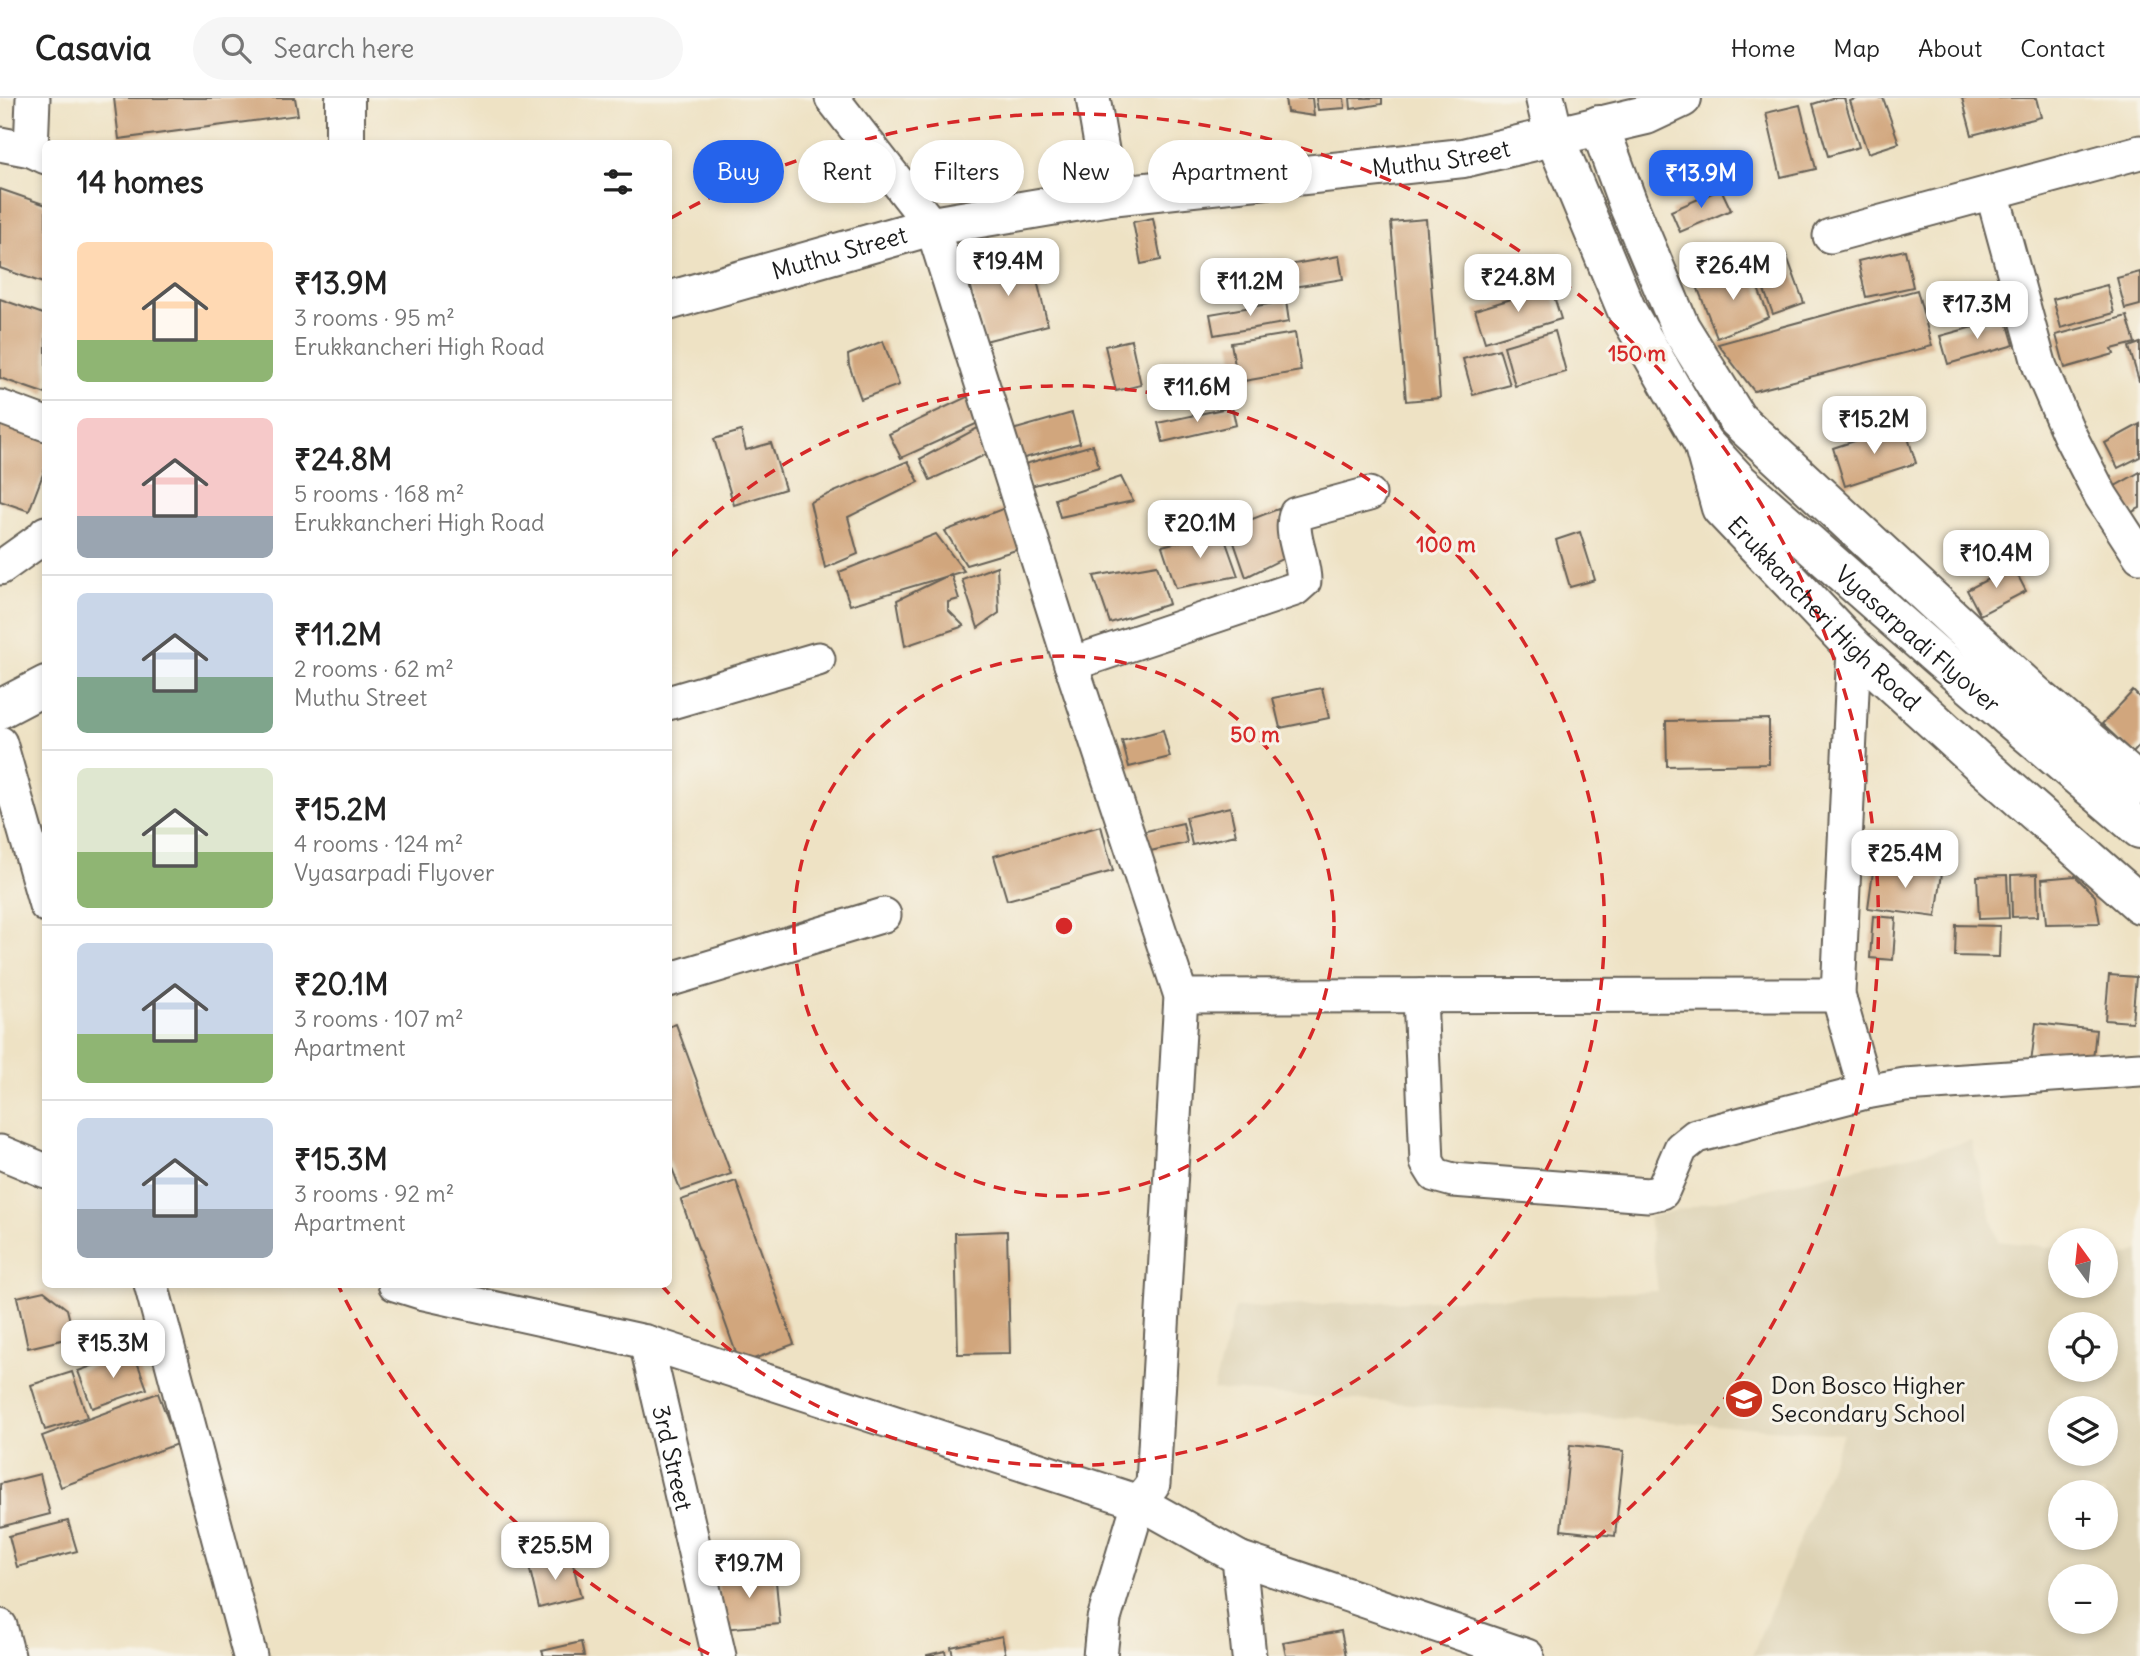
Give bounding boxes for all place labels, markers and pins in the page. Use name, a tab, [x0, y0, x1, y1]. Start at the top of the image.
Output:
pin: ₹13.9M	[1644, 150, 1758, 210]
pin: ₹19.4M	[951, 238, 1065, 298]
pin: ₹26.4M	[1676, 242, 1790, 302]
pin: ₹24.8M	[1461, 254, 1575, 314]
pin: ₹11.2M	[1193, 258, 1307, 318]
pin: ₹17.3M	[1920, 282, 2034, 341]
pin: ₹11.6M	[1140, 364, 1254, 424]
pin: ₹15.2M	[1817, 396, 1931, 456]
pin: ₹20.1M	[1143, 500, 1257, 560]
pin: ₹10.4M	[1939, 531, 2053, 590]
pin: ₹25.4M	[1848, 830, 1962, 890]
centre of rings	[1052, 914, 1076, 938]
pin: ₹15.3M	[56, 1320, 170, 1380]
place label: Don Bosco Higher Secondary School	[1771, 1370, 1965, 1428]
school or university icon: Don Bosco Higher Secondary School	[1723, 1378, 1765, 1420]
pin: ₹25.5M	[498, 1522, 612, 1582]
pin: ₹19.7M	[692, 1540, 806, 1600]

